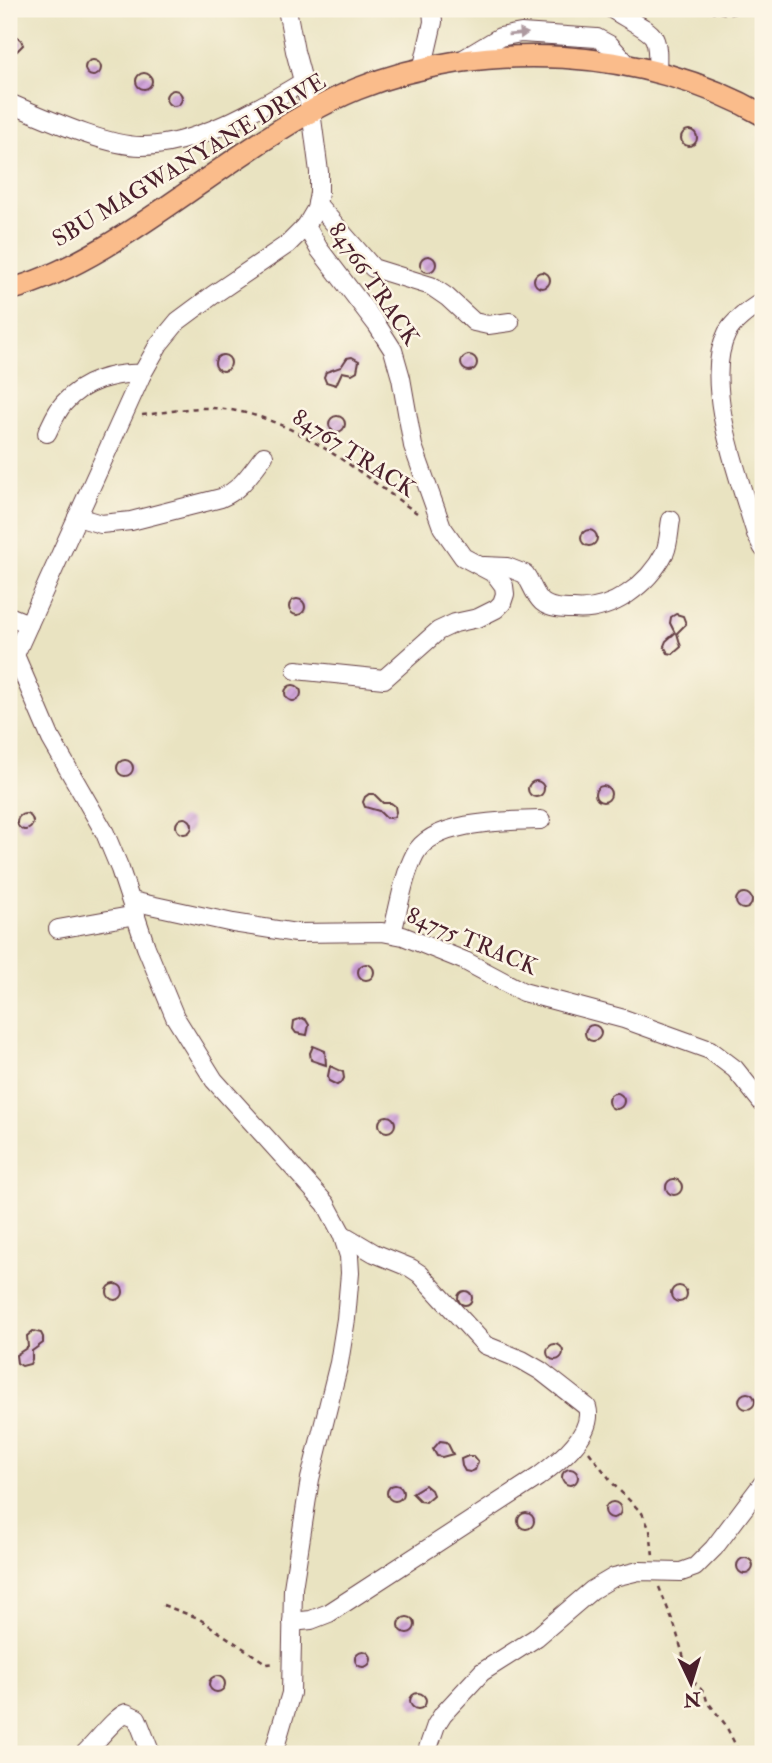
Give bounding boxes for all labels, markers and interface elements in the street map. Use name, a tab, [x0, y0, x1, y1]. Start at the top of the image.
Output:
one-way arrow	[507, 28, 529, 39]
street label: SBU MAGWANYANE DRIVE	[47, 67, 331, 253]
street label: 84766 TRACK	[322, 217, 426, 352]
street label: 84767 TRACK	[287, 402, 422, 504]
street label: 84775 TRACK	[402, 900, 543, 982]
north arrow	[656, 1648, 726, 1718]
text: N	[682, 1686, 702, 1712]

